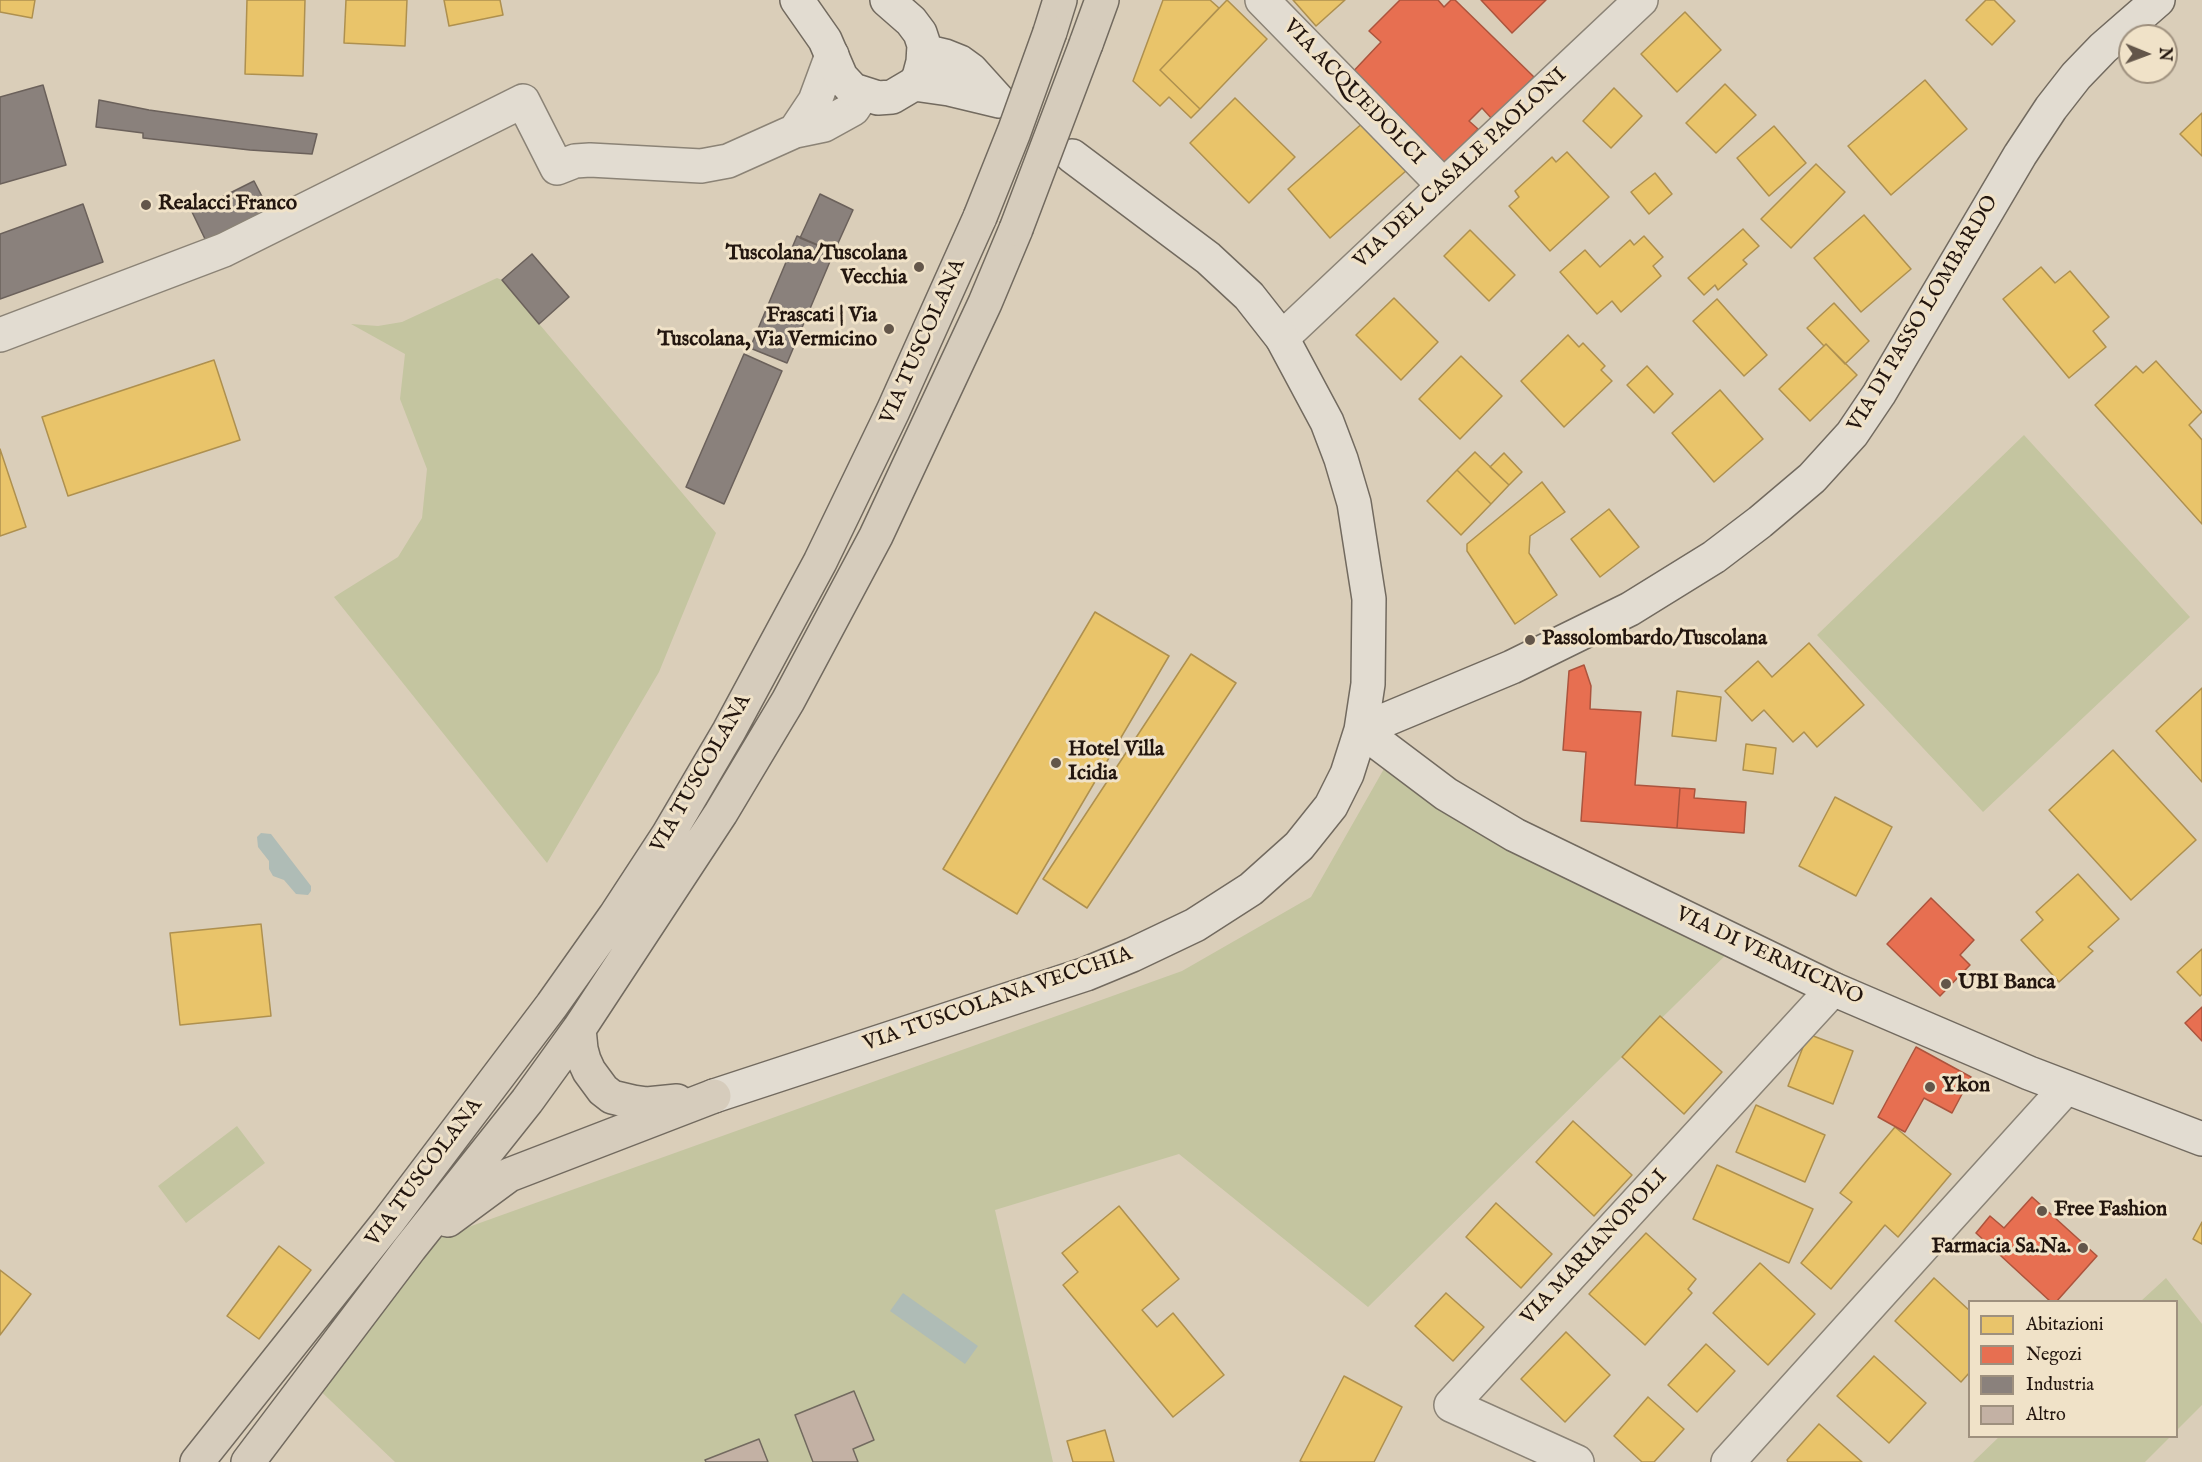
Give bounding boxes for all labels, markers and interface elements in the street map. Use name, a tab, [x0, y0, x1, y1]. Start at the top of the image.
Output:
street label: VIA ACQUEDOLCI	[1277, 15, 1429, 171]
north arrow	[2118, 24, 2178, 84]
text: N	[2154, 47, 2174, 61]
street label: VIA DEL CASALE PAOLONI	[1349, 64, 1573, 274]
street label: VIA DI PASSO LOMBARDO	[1843, 191, 2005, 437]
place label: Realacci Franco	[158, 192, 297, 218]
marker: Realacci Franco	[139, 198, 153, 212]
place label: Tuscolana/Tuscolana Vecchia	[726, 242, 907, 292]
street label: VIA TUSCOLANA	[876, 255, 972, 429]
marker: Tuscolana/Tuscolana Vecchia	[912, 260, 926, 274]
place label: Frascati | Via Tuscolana, Via Vermicino	[657, 304, 877, 354]
marker: Frascati | Via Tuscolana, Via Vermicino	[882, 322, 896, 336]
place label: Passolombardo/Tuscolana	[1542, 627, 1767, 653]
marker: Passolombardo/Tuscolana	[1523, 633, 1537, 647]
street label: VIA TUSCOLANA	[646, 690, 758, 858]
place label: Hotel Villa Icidia	[1068, 738, 1164, 788]
marker: Hotel Villa Icidia	[1049, 756, 1063, 770]
street label: VIA DI VERMICINO	[1671, 902, 1867, 1012]
street label: VIA TUSCOLANA VECCHIA	[860, 942, 1136, 1058]
place label: UBI Banca	[1958, 971, 2055, 997]
marker: UBI Banca	[1939, 977, 1953, 991]
place label: Ykon	[1942, 1074, 1990, 1100]
marker: Ykon	[1923, 1080, 1937, 1094]
street label: VIA TUSCOLANA	[361, 1094, 489, 1252]
street label: VIA MARIANOPOLI	[1517, 1165, 1673, 1331]
place label: Free Fashion	[2054, 1198, 2167, 1224]
marker: Free Fashion	[2035, 1204, 2049, 1218]
place label: Farmacia Sa.Na.	[1932, 1235, 2071, 1261]
marker: Farmacia Sa.Na.	[2076, 1241, 2090, 1255]
legend	[1968, 1300, 2178, 1438]
text: Abitazioni	[2026, 1314, 2104, 1337]
text: Negozi	[2026, 1344, 2082, 1367]
text: Industria	[2026, 1374, 2094, 1397]
text: Altro	[2026, 1404, 2066, 1427]

